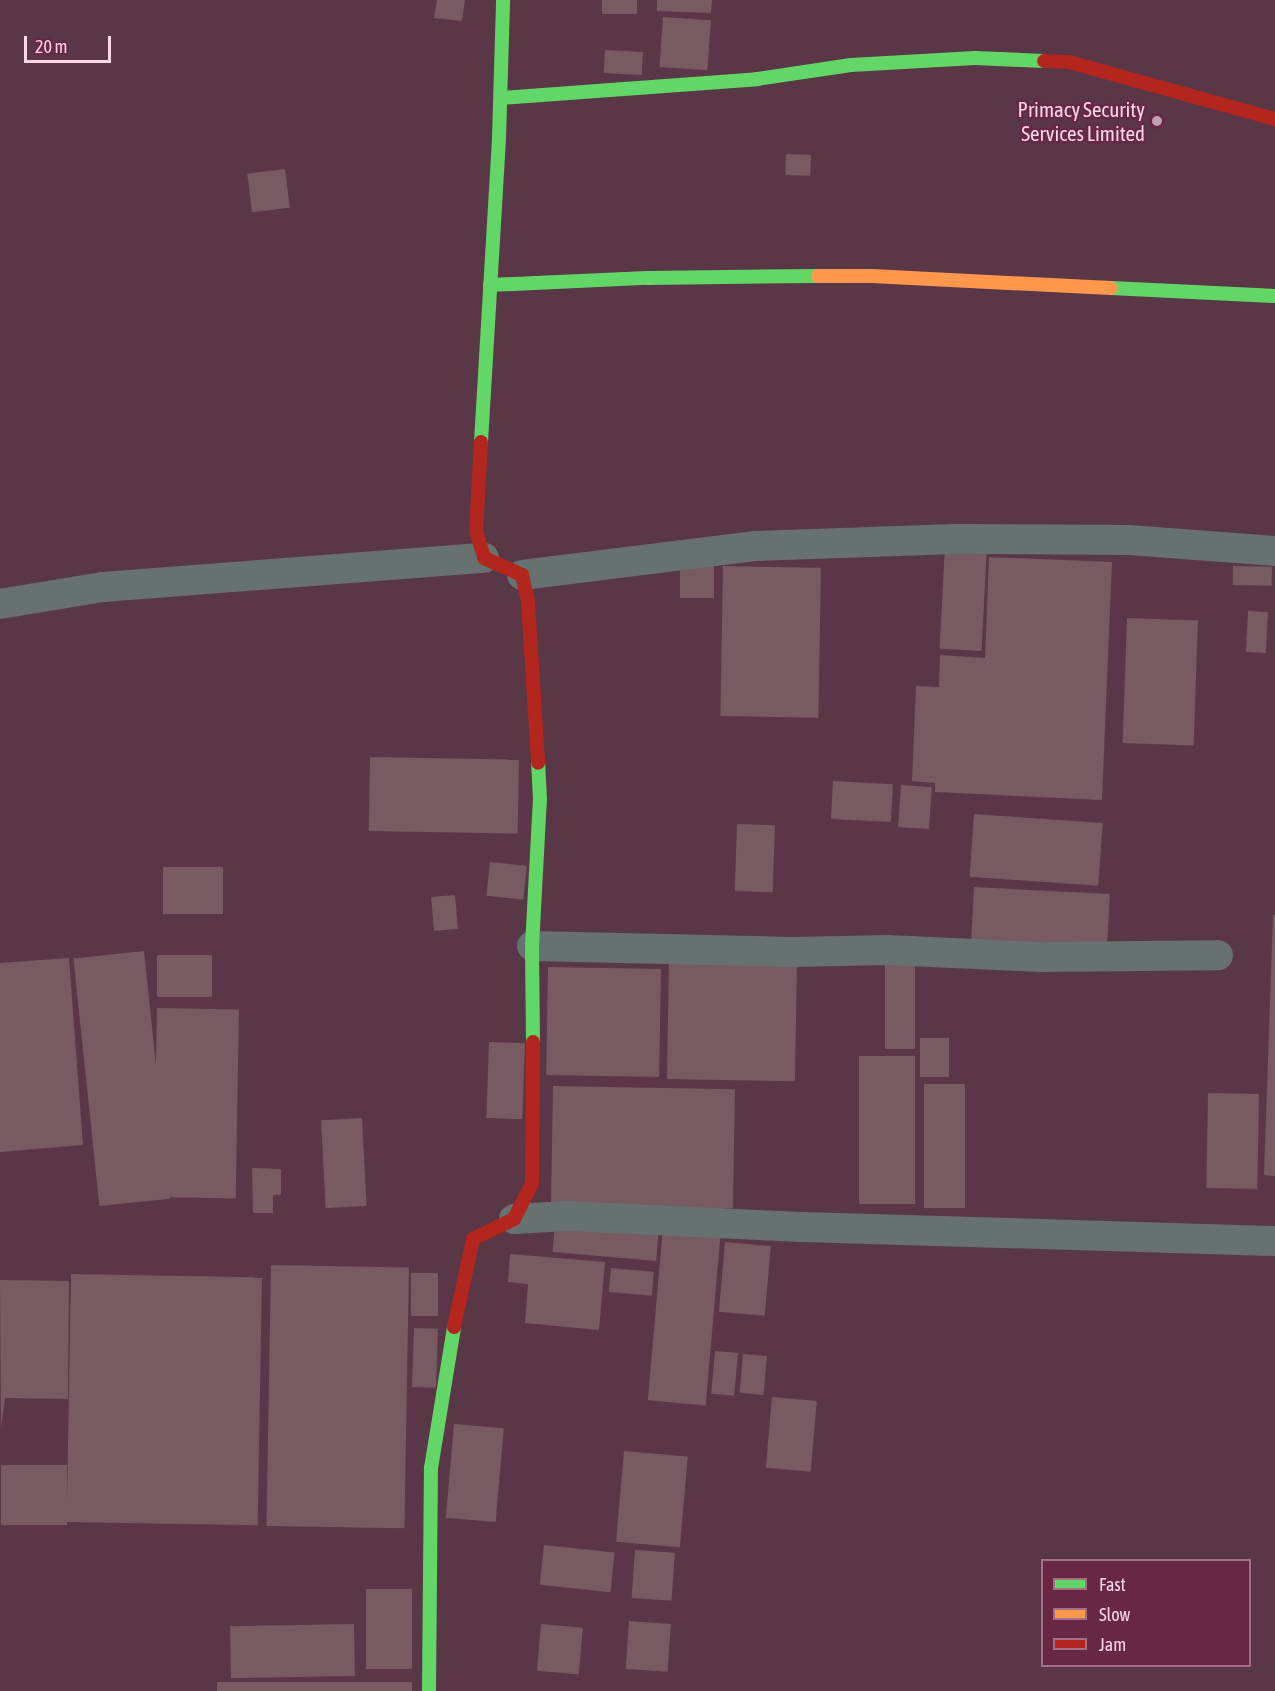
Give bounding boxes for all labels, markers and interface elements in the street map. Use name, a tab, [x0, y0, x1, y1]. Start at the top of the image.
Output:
scale bar	[27, 24, 114, 62]
text: 20 m	[35, 36, 67, 57]
place label: Primacy Security Services Limited	[1018, 96, 1145, 146]
marker: Primacy Security Services Limited	[1150, 114, 1164, 128]
legend	[1041, 1559, 1251, 1667]
text: Fast	[1099, 1574, 1126, 1595]
text: Slow	[1099, 1604, 1130, 1625]
text: Jam	[1099, 1634, 1126, 1655]

